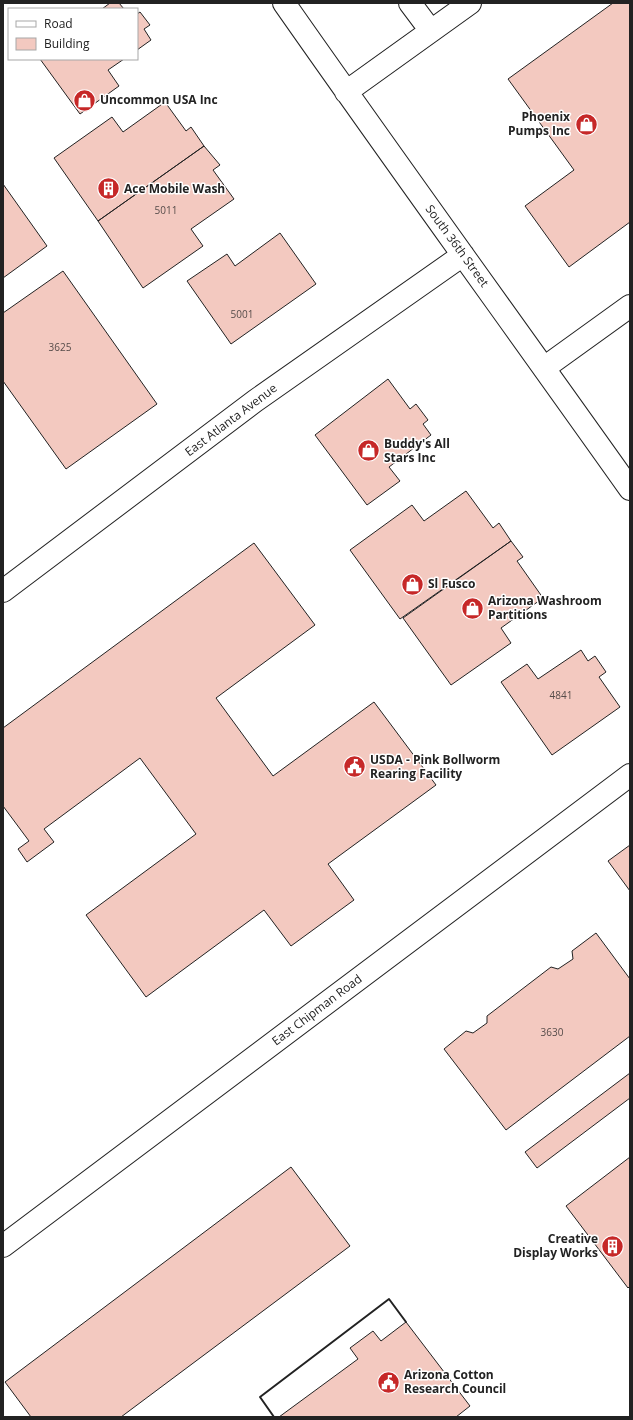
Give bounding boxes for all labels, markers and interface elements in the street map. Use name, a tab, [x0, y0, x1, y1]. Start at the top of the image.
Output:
legend	[8, 8, 138, 60]
text: Road	[44, 15, 73, 32]
text: Building	[44, 35, 90, 52]
shop icon: Uncommon USA Inc	[72, 87, 98, 113]
place label: Uncommon USA Inc	[100, 91, 218, 108]
place label: Phoenix Pumps Inc	[508, 108, 570, 139]
shop icon: Phoenix Pumps Inc	[573, 111, 599, 137]
building icon: Ace Mobile Wash	[96, 176, 122, 202]
place label: Ace Mobile Wash	[124, 180, 225, 197]
street label: South 36th Street	[422, 201, 493, 290]
house number: 5011	[155, 203, 177, 217]
house number: 5001	[231, 307, 253, 321]
house number: 3625	[49, 340, 72, 354]
street label: East Atlanta Avenue	[181, 379, 280, 460]
place label: Buddy's All Stars Inc	[384, 435, 450, 466]
shop icon: Buddy's All Stars Inc	[355, 438, 381, 464]
shop icon: Sl Fusco	[400, 571, 426, 597]
place label: Sl Fusco	[428, 575, 475, 592]
place label: Arizona Washroom Partitions	[488, 592, 602, 623]
shop icon: Arizona Washroom Partitions	[460, 595, 486, 621]
house number: 4841	[550, 688, 572, 702]
place label: USDA - Pink Bollworm Rearing Facility	[370, 751, 500, 782]
public building icon: USDA - Pink Bollworm Rearing Facility	[341, 754, 367, 780]
street label: East Chipman Road	[268, 970, 365, 1049]
house number: 3630	[541, 1025, 564, 1039]
place label: Creative Display Works	[513, 1230, 598, 1261]
building icon: Creative Display Works	[600, 1233, 626, 1259]
place label: Arizona Cotton Research Council	[404, 1366, 506, 1397]
public building icon: Arizona Cotton Research Council	[376, 1369, 402, 1395]

